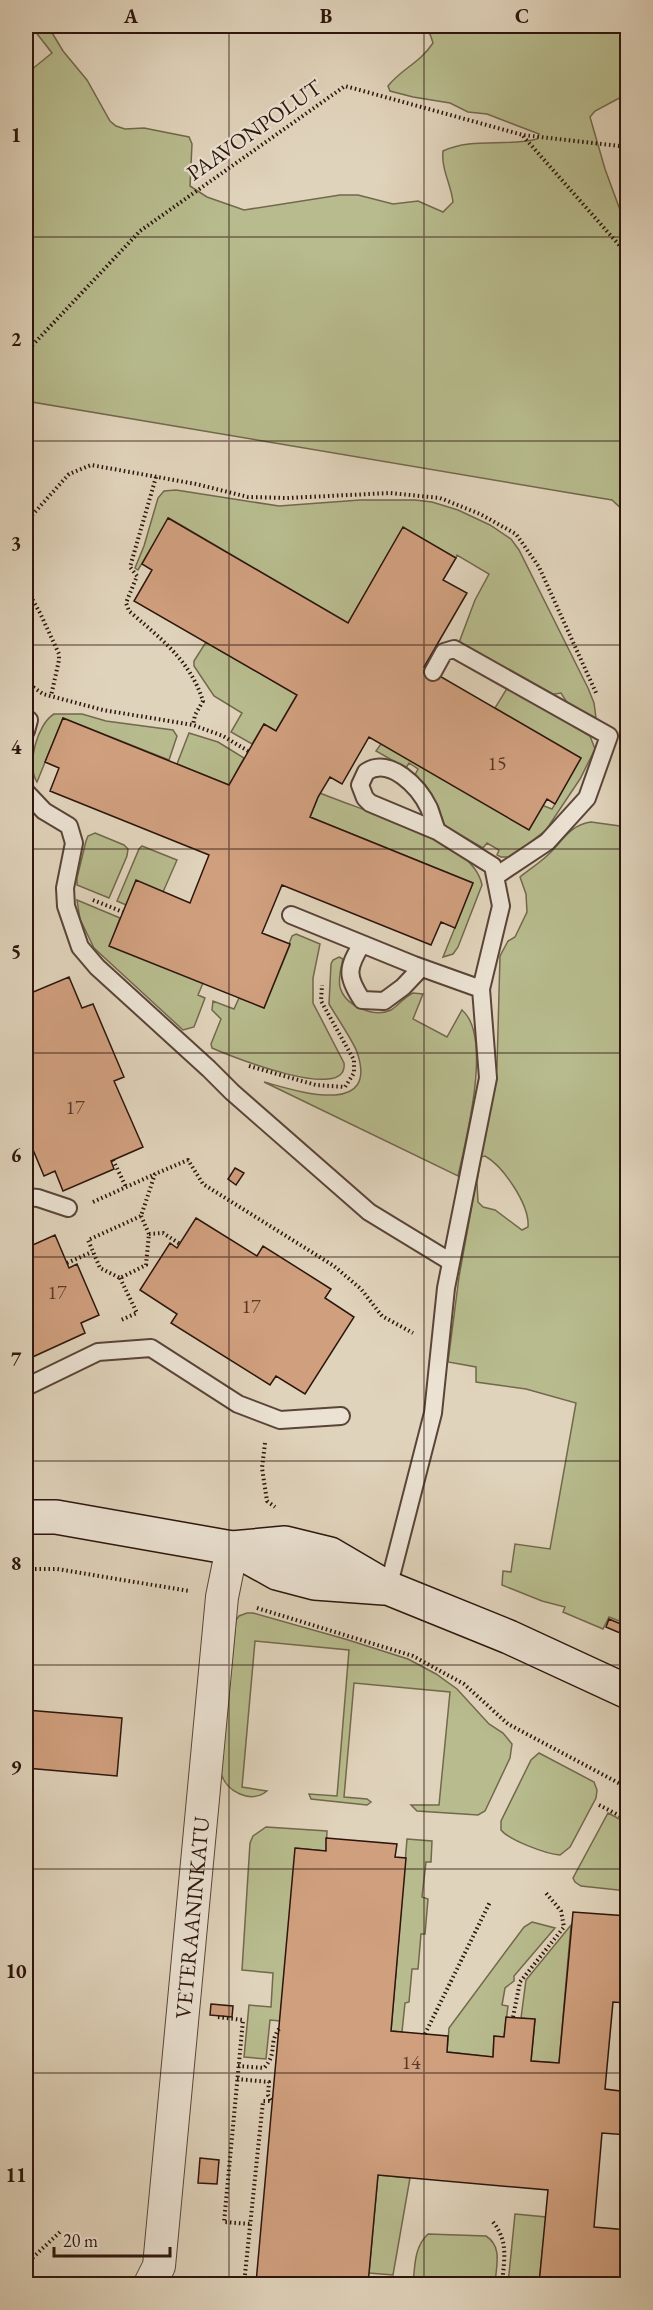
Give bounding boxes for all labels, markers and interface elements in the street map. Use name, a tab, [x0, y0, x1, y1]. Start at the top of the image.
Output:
text: A	[123, 3, 139, 29]
text: B	[320, 3, 332, 29]
text: C	[515, 3, 529, 29]
street label: PAAVONPOLUT	[181, 73, 327, 187]
text: 1	[11, 122, 21, 148]
text: 2	[11, 326, 22, 352]
text: 3	[11, 530, 21, 556]
text: 4	[11, 734, 22, 760]
house number: 15	[487, 750, 507, 776]
text: 5	[11, 938, 21, 964]
house number: 17	[65, 1094, 85, 1120]
text: 6	[11, 1142, 22, 1168]
house number: 17	[47, 1279, 67, 1305]
house number: 17	[241, 1293, 261, 1319]
text: 7	[11, 1346, 22, 1372]
text: 8	[11, 1550, 21, 1576]
text: 9	[11, 1754, 22, 1780]
street label: VETERAANINKATU	[168, 1815, 216, 2020]
text: 10	[5, 1958, 27, 1984]
house number: 14	[401, 2049, 421, 2075]
text: 11	[5, 2162, 27, 2188]
scale bar	[54, 2220, 170, 2258]
text: 20 m	[63, 2229, 98, 2252]

